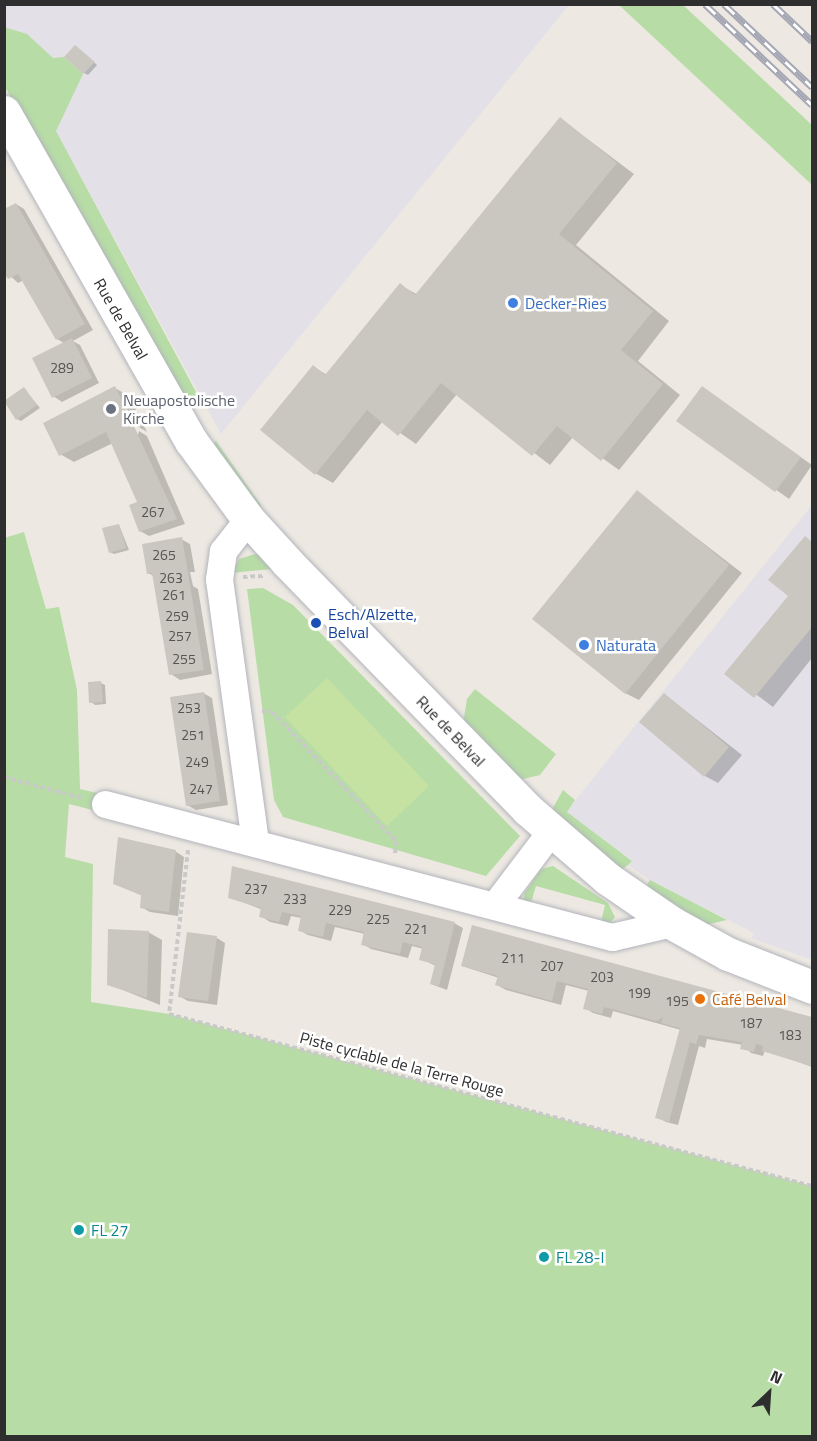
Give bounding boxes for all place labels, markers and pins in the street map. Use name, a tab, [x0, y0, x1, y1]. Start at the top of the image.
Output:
place label: Decker-Ries	[525, 293, 607, 313]
marker: Decker-Ries	[506, 296, 520, 310]
place label: Neuapostolische Kirche	[123, 390, 235, 428]
marker: Neuapostolische Kirche	[104, 402, 118, 416]
place label: Esch/Alzette, Belval	[328, 604, 417, 642]
marker: Esch/Alzette, Belval	[309, 616, 323, 630]
place label: Naturata	[596, 635, 656, 655]
marker: Naturata	[577, 638, 591, 652]
place label: Café Belval	[712, 989, 786, 1009]
marker: Café Belval	[693, 992, 707, 1006]
place label: FL 27	[91, 1220, 129, 1240]
marker: FL 27	[72, 1223, 86, 1237]
place label: FL 28-I	[556, 1247, 604, 1267]
marker: FL 28-I	[537, 1250, 551, 1264]

